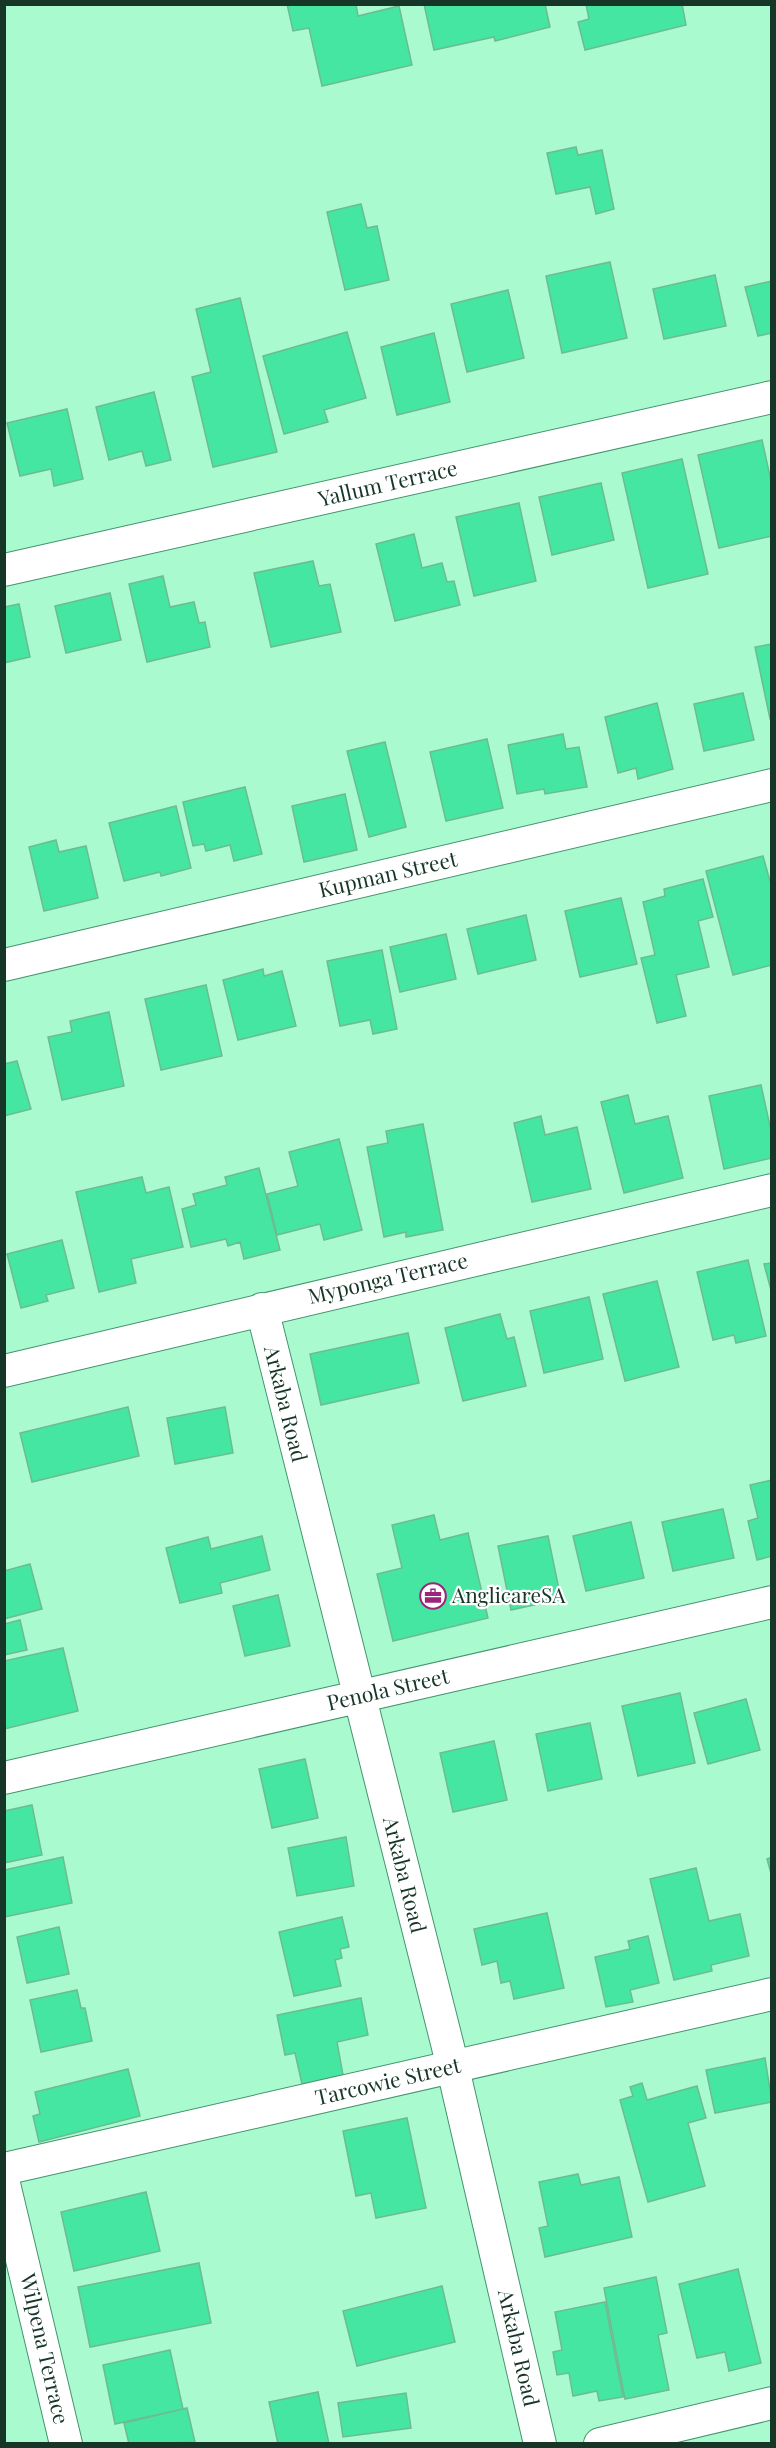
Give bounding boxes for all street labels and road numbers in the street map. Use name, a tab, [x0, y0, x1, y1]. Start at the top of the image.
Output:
street label: Yallum Terrace	[314, 452, 460, 512]
street label: Kupman Street	[316, 843, 460, 903]
street label: Myponga Terrace	[305, 1245, 470, 1309]
street label: Arkaba Road	[259, 1341, 315, 1465]
street label: Penola Street	[324, 1660, 452, 1716]
street label: Arkaba Road	[378, 1812, 434, 1936]
street label: Tarcowie Street	[312, 2050, 463, 2110]
street label: Wilpena Terrace	[15, 2270, 77, 2427]
street label: Arkaba Road	[493, 2285, 547, 2409]

